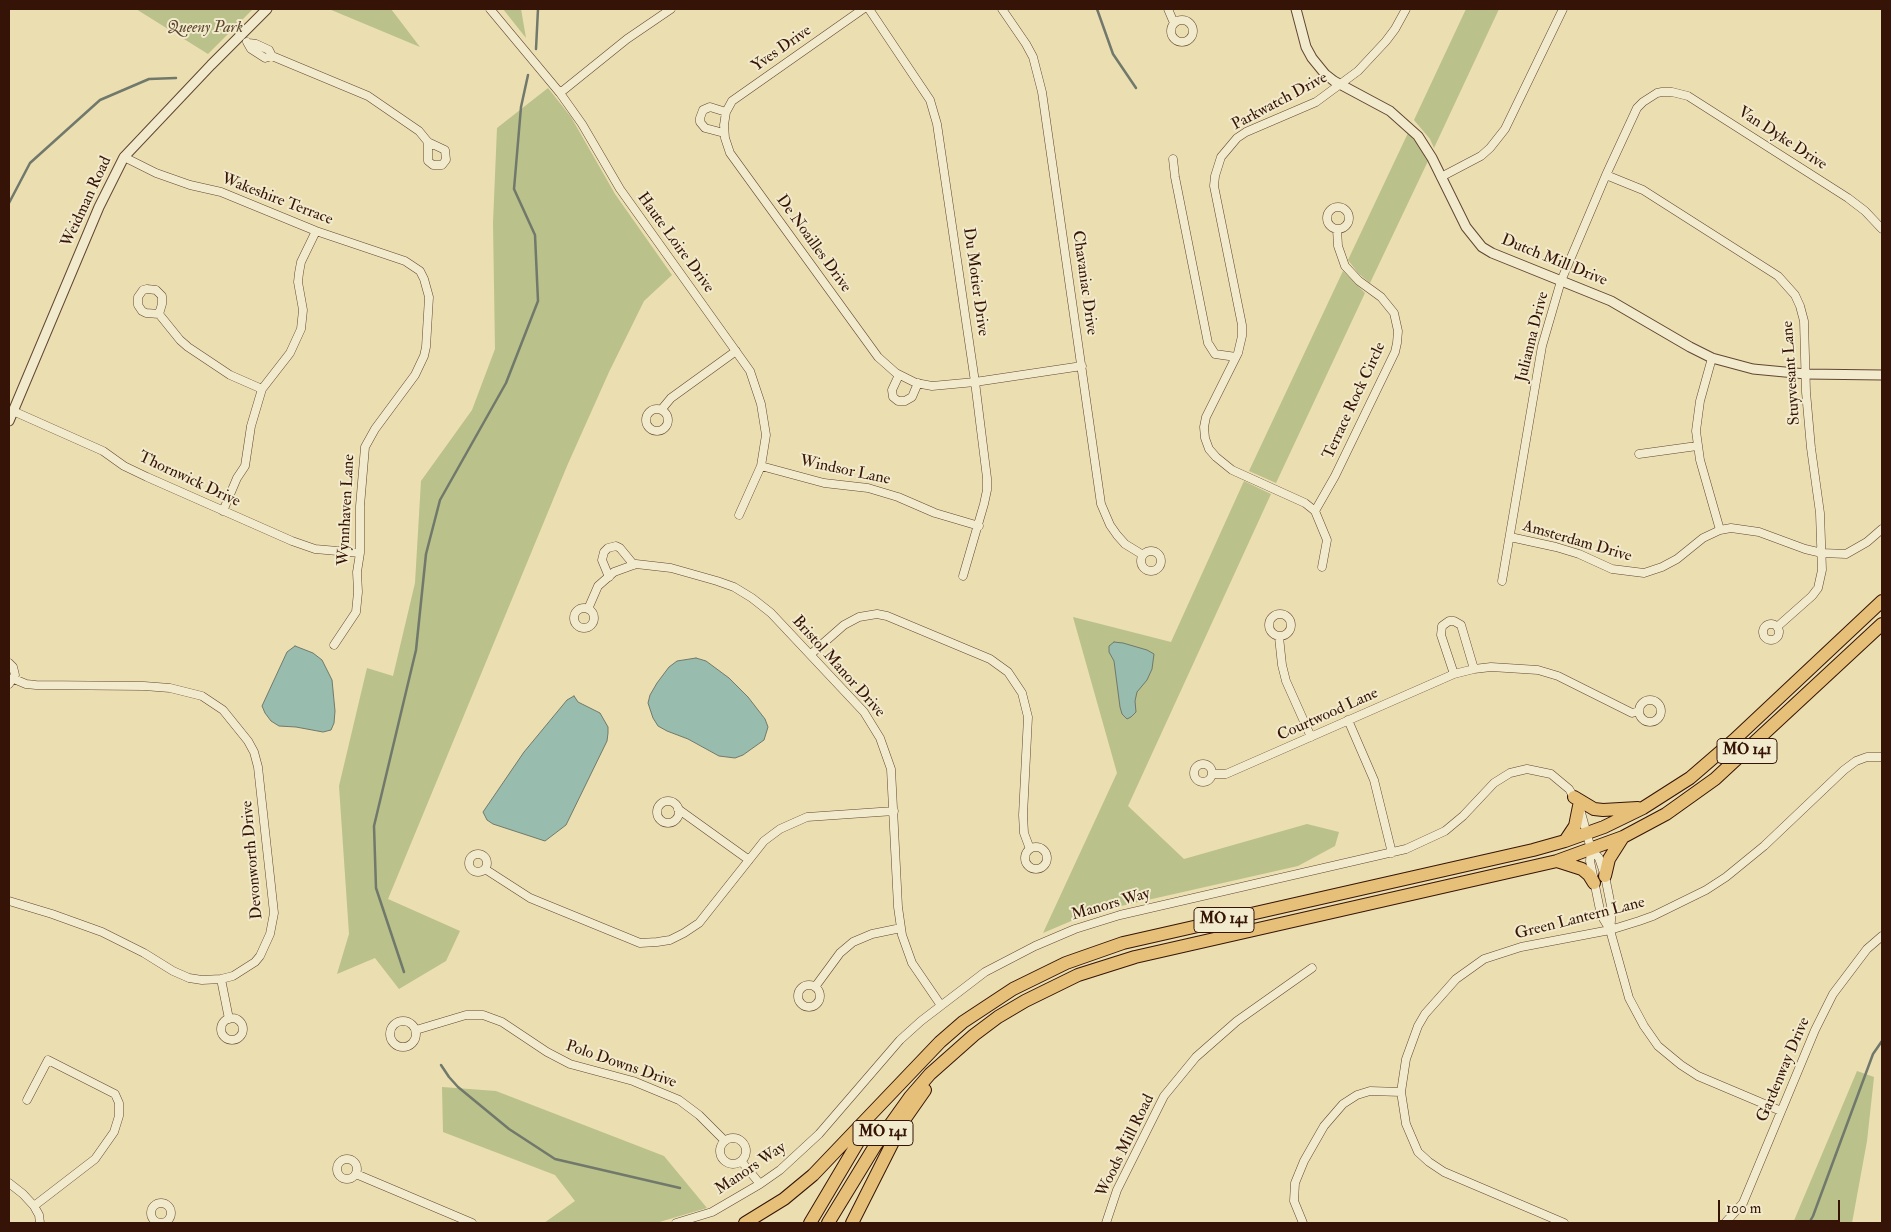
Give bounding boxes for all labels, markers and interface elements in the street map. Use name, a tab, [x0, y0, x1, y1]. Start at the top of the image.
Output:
park label: Queeny Park	[167, 19, 243, 39]
street label: Yves Drive	[748, 22, 816, 76]
street label: Parkwatch Drive	[1229, 69, 1331, 135]
street label: Van Dyke Drive	[1734, 103, 1830, 175]
street label: Weidman Road	[58, 154, 116, 250]
street label: Wakeshire Terrace	[219, 170, 335, 230]
street label: Haute Loire Drive	[632, 189, 718, 297]
street label: De Noailles Drive	[771, 191, 855, 297]
street label: Du Motier Drive	[958, 226, 992, 338]
street label: Chavaniac Drive	[1067, 229, 1101, 337]
street label: Dutch Mill Drive	[1498, 231, 1610, 291]
street label: Julianna Drive	[1513, 290, 1553, 384]
street label: Stuyvesant Lane	[1779, 320, 1805, 426]
street label: Terrace Rock Circle	[1319, 339, 1391, 463]
street label: Thornwick Drive	[135, 448, 243, 512]
street label: Windsor Lane	[798, 452, 892, 490]
street label: Wynnhaven Lane	[334, 454, 360, 566]
street label: Amsterdam Drive	[1520, 517, 1634, 567]
street label: Bristol Manor Drive	[787, 612, 889, 722]
street label: Courtwood Lane	[1275, 684, 1381, 746]
road number: MO 141	[1717, 738, 1777, 764]
street label: Devonworth Drive	[238, 800, 268, 920]
street label: Manors Way	[1069, 885, 1153, 925]
street label: Green Lantern Lane	[1513, 894, 1647, 944]
road number: MO 141	[1194, 908, 1254, 932]
street label: Gardenway Drive	[1753, 1015, 1815, 1125]
street label: Polo Downs Drive	[563, 1037, 679, 1093]
street label: Woods Mill Road	[1093, 1092, 1159, 1200]
road number: MO 141	[853, 1120, 913, 1146]
street label: Manors Way	[712, 1138, 790, 1200]
scale bar	[1721, 1190, 1844, 1222]
text: 100 m	[1726, 1199, 1761, 1218]

